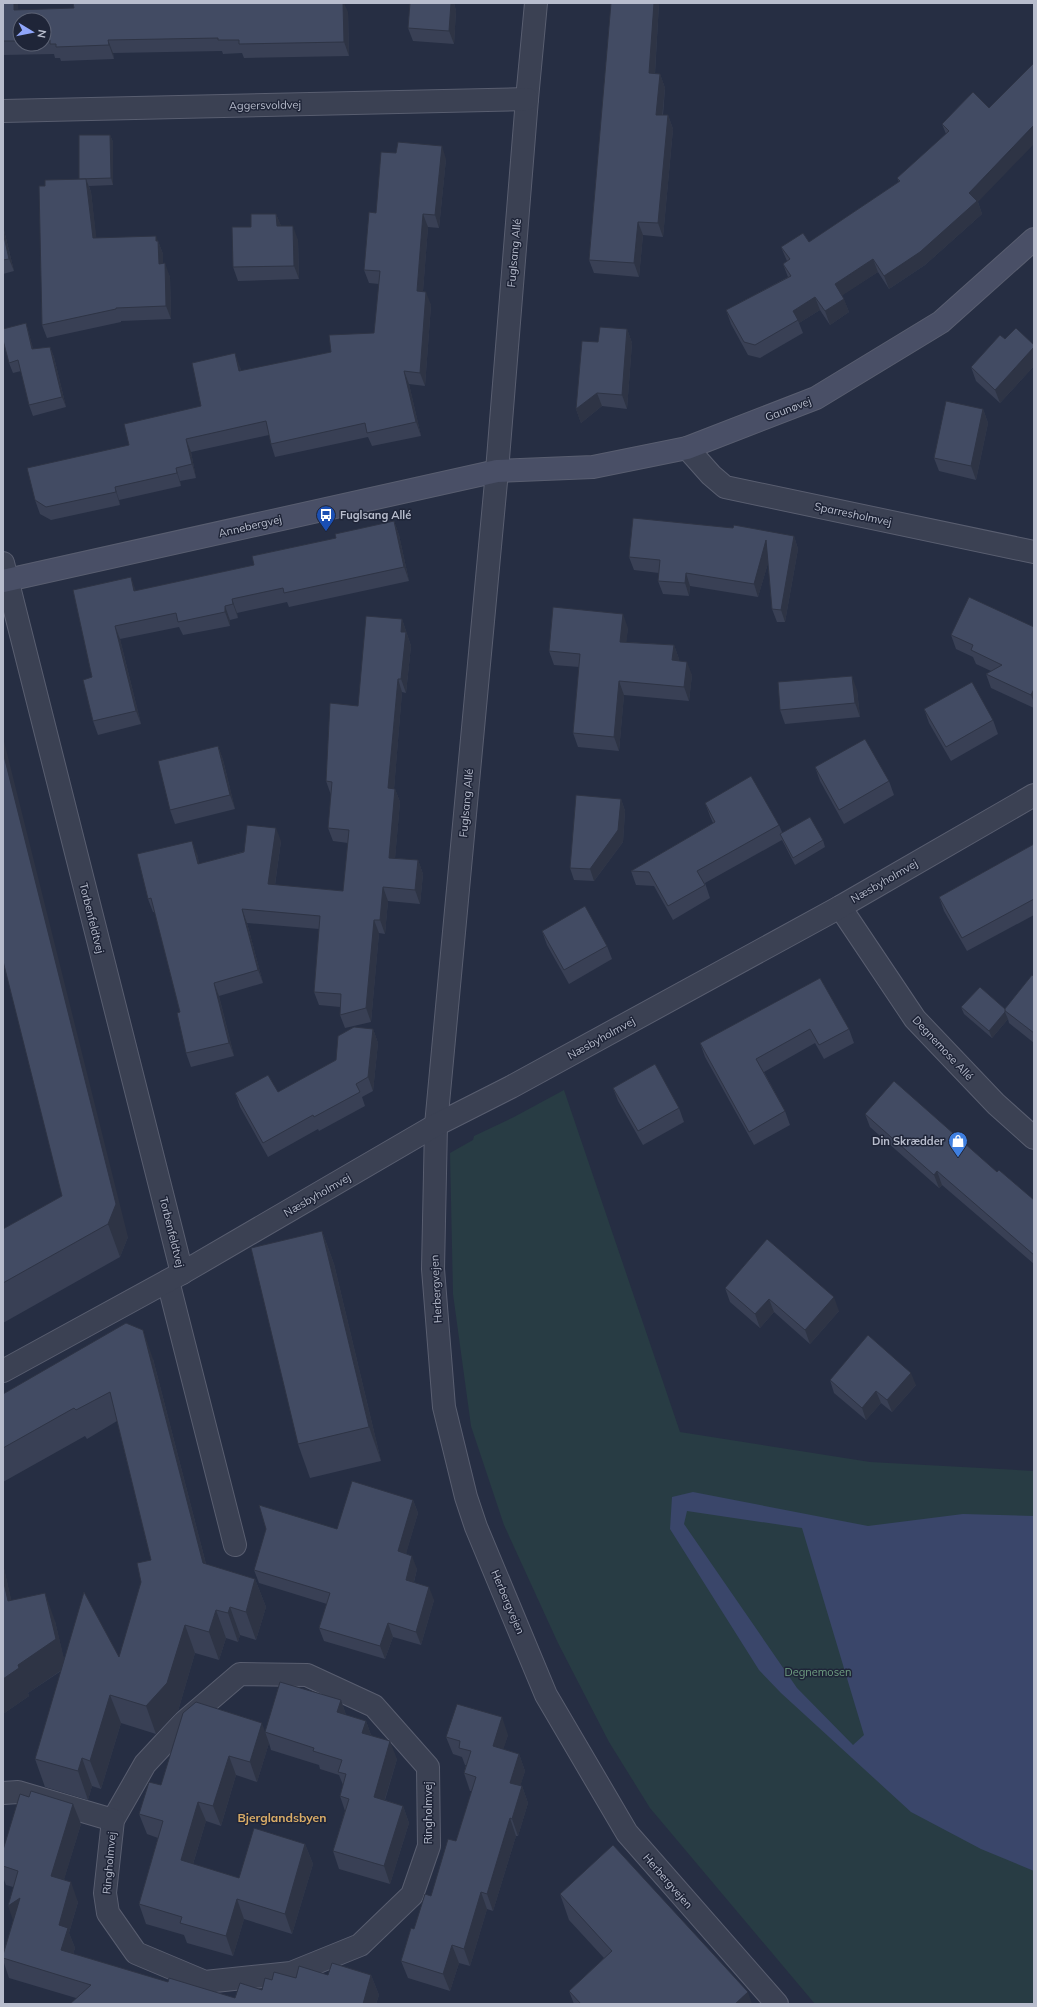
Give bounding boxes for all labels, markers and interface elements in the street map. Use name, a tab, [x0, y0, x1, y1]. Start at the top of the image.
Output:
north arrow	[12, 12, 52, 52]
text: N	[34, 28, 49, 39]
street label: Aggersvoldvej	[229, 97, 301, 113]
street label: Fuglsang Allé	[504, 218, 524, 288]
street label: Gaunøvej	[763, 394, 813, 424]
street label: Sparresholmvej	[813, 499, 893, 529]
bus stop icon: Fuglsang Allé	[315, 504, 337, 532]
place label: Fuglsang Allé	[340, 508, 411, 522]
street label: Annebergvej	[217, 512, 283, 540]
street label: Fuglsang Allé	[456, 768, 476, 838]
street label: Næsbyholmvej	[848, 856, 920, 906]
street label: Torbenfeldtvej	[76, 881, 108, 955]
street label: Degnemose Allé	[910, 1013, 976, 1083]
street label: Næsbyholmvej	[565, 1014, 637, 1062]
shop icon: Din Skrædder	[947, 1130, 969, 1158]
place label: Din Skrædder	[872, 1134, 945, 1148]
street label: Næsbyholmvej	[281, 1170, 353, 1220]
street label: Torbenfeldtvej	[156, 1195, 188, 1269]
street label: Herbergvejen	[427, 1255, 445, 1323]
street label: Herbergvejen	[488, 1568, 528, 1636]
park label: Degnemosen	[784, 1665, 852, 1679]
street label: Ringholmvej	[421, 1782, 435, 1844]
district label: Bjerglandsbyen	[238, 1810, 326, 1825]
street label: Ringholmvej	[99, 1831, 119, 1895]
street label: Herbergvejen	[640, 1851, 696, 1911]

